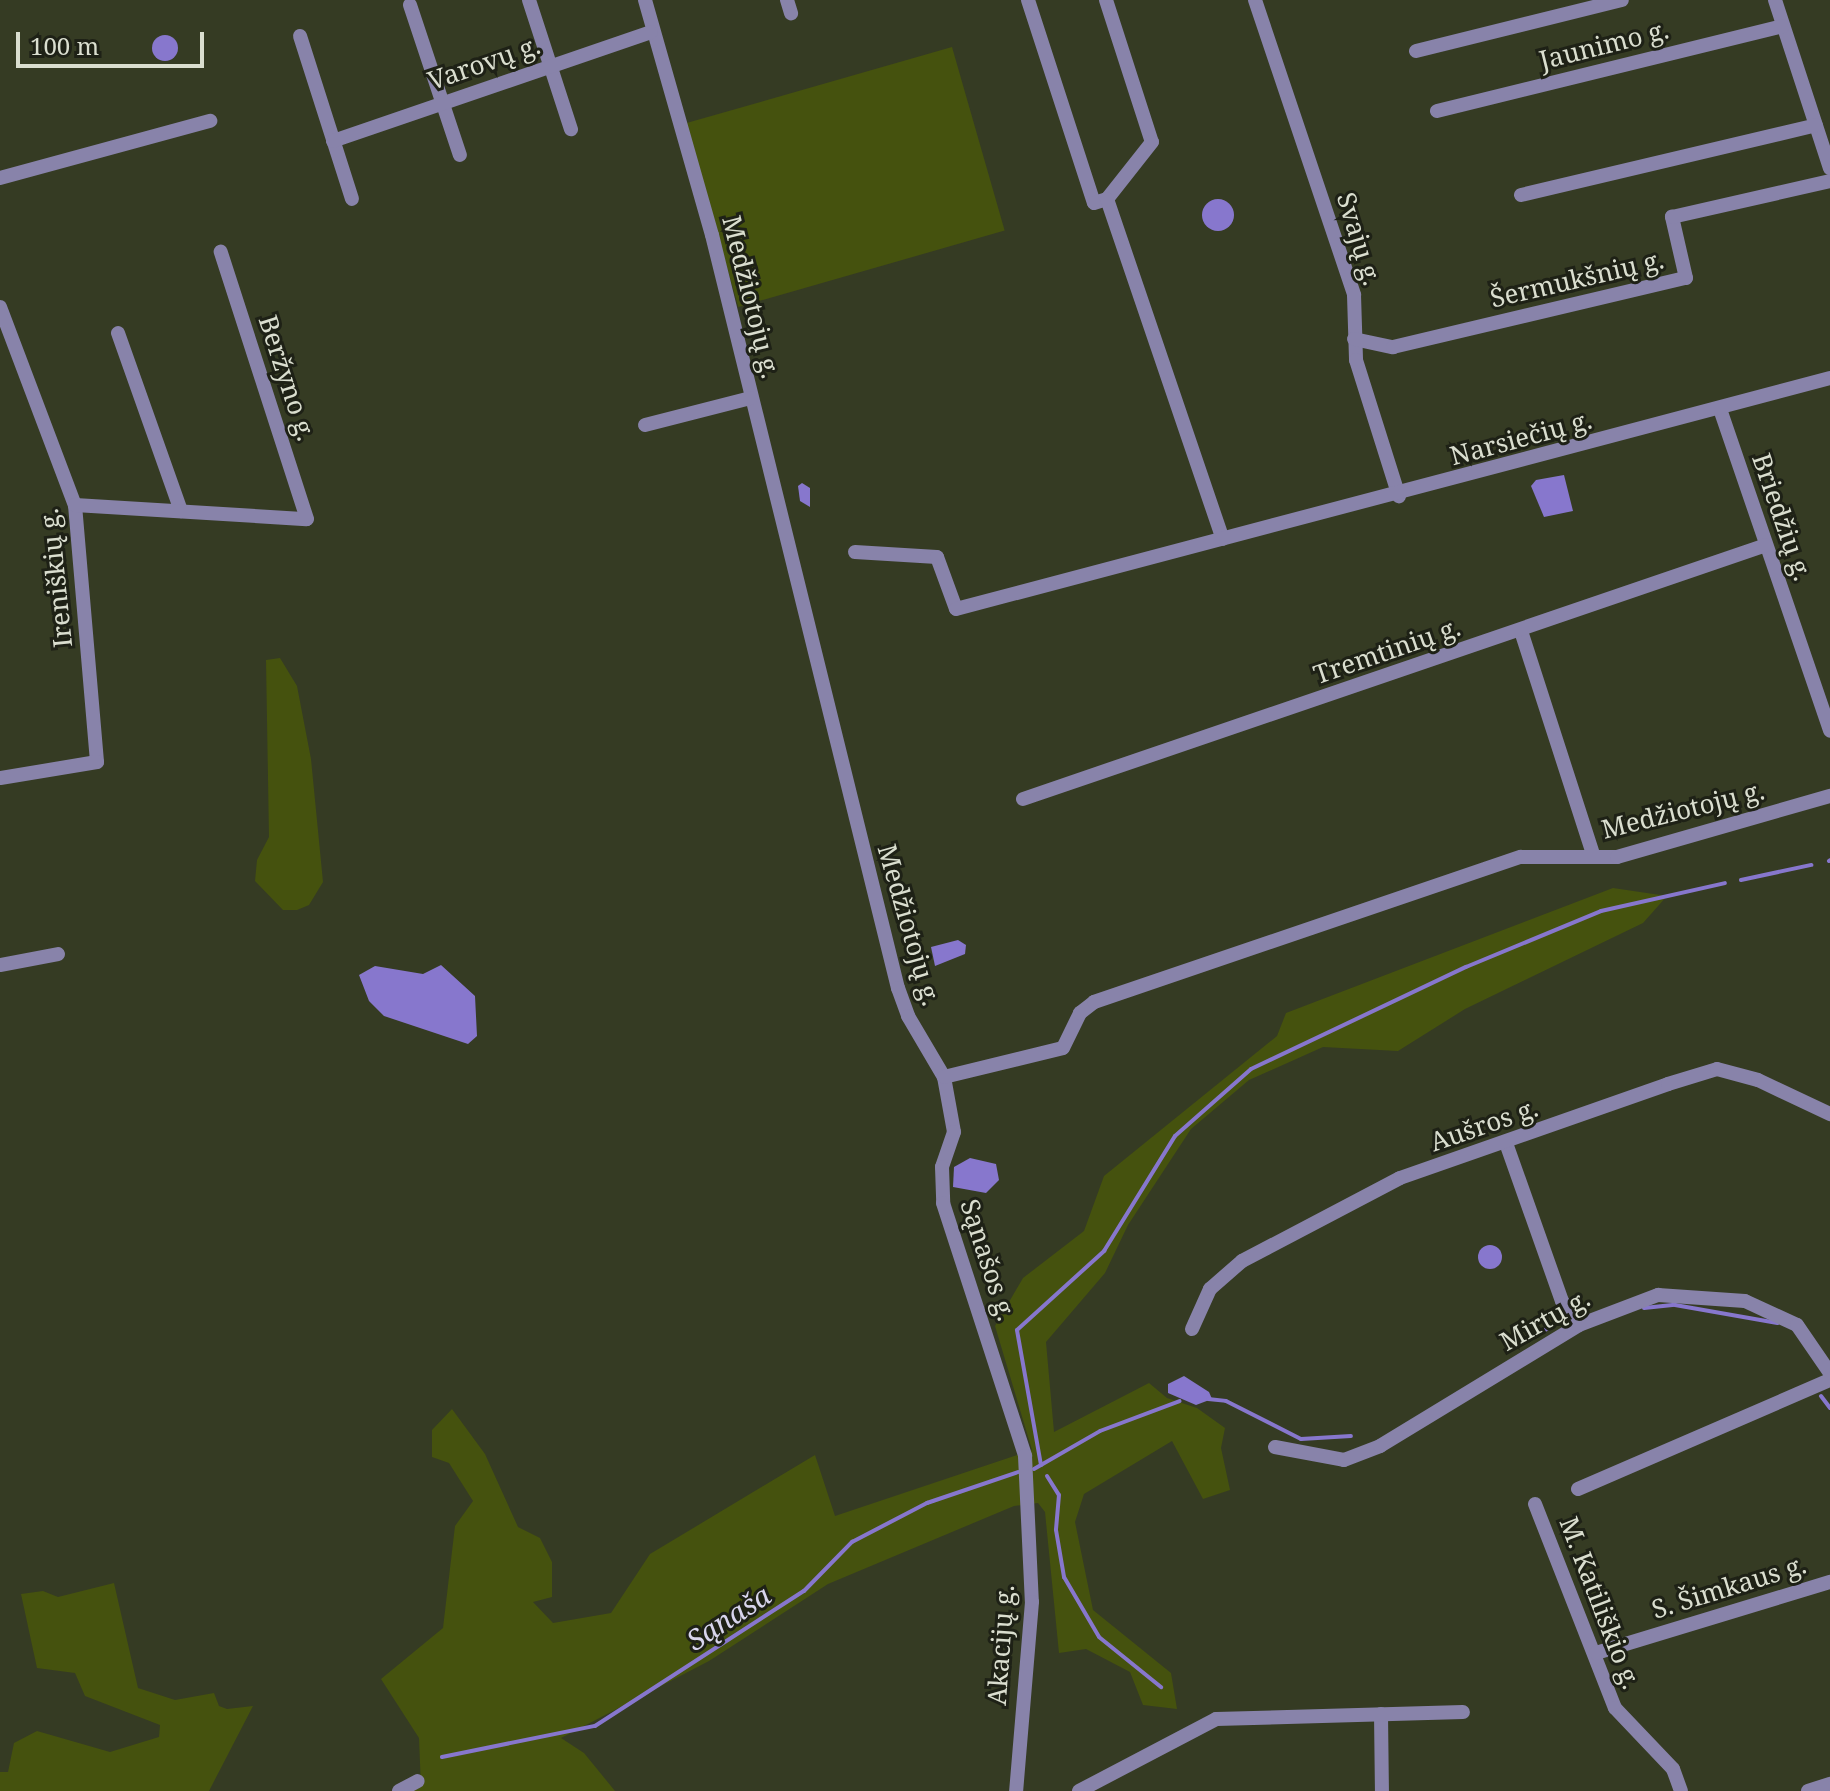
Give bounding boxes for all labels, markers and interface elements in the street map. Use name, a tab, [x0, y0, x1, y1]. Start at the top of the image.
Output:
street label: Jaunimo g.	[1536, 14, 1672, 76]
scale bar	[20, 16, 208, 66]
text: 100 m	[30, 29, 99, 62]
street label: Varovų g.	[424, 29, 544, 97]
street label: Svajų g.	[1330, 189, 1388, 289]
street label: Medžiotojų g.	[716, 212, 786, 382]
street label: Šermukšnių g.	[1487, 244, 1667, 314]
street label: Beržyno g.	[252, 311, 322, 445]
street label: Narsiečių g.	[1447, 404, 1595, 472]
street label: Briedžių g.	[1746, 449, 1818, 585]
street label: Ireniškių g.	[33, 507, 79, 649]
street label: Tremtinių g.	[1310, 611, 1464, 691]
street label: Medžiotojų g.	[1598, 775, 1768, 845]
street label: Medžiotojų g.	[871, 841, 947, 1009]
street label: Aušros g.	[1426, 1092, 1542, 1158]
street label: Sąnašos g.	[954, 1195, 1022, 1325]
street label: Mirtų g.	[1495, 1283, 1595, 1357]
street label: M. Katiliškio g.	[1553, 1513, 1647, 1693]
street label: S. Šimkaus g.	[1648, 1549, 1810, 1625]
water label: Sąnaša	[680, 1577, 776, 1657]
street label: Akacijų g.	[981, 1584, 1021, 1706]

